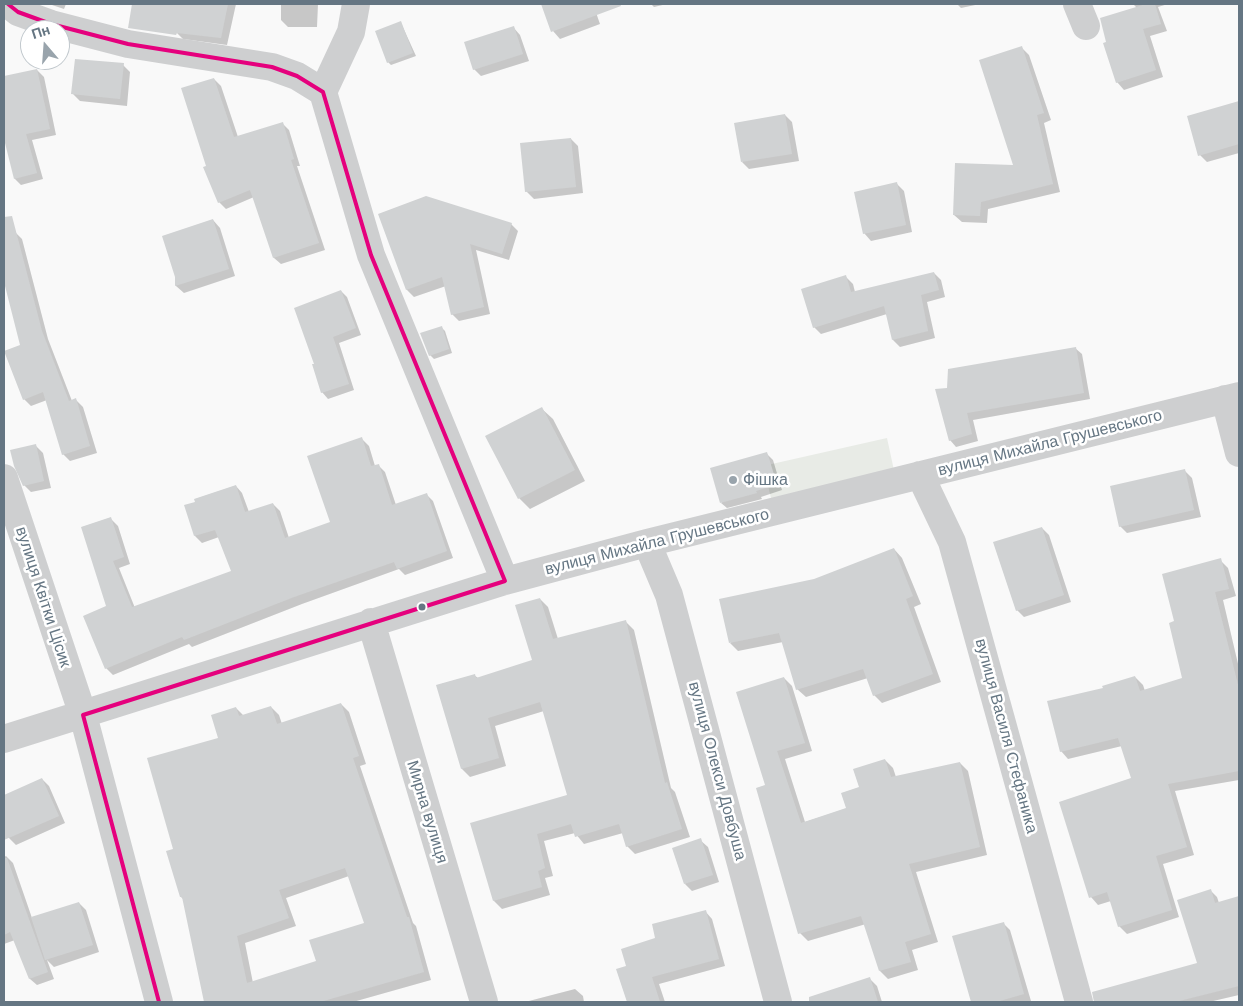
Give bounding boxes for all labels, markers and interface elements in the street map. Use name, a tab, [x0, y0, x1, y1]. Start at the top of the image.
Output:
north arrow	[20, 20, 70, 70]
text: Пн	[29, 21, 52, 42]
street label: вулиця Михайла Грушевського	[936, 406, 1164, 480]
place label: Фішка	[743, 470, 788, 490]
marker: Фішка	[727, 474, 739, 486]
street label: вулиця Михайла Грушевського	[543, 505, 771, 579]
street label: вулиця Квітки Цісик	[11, 524, 75, 670]
unlabelled marker	[417, 602, 427, 612]
street label: вулиця Василя Стефаника	[971, 636, 1041, 836]
street label: вулиця Олекси Довбуша	[684, 680, 750, 862]
street label: Мирна вулиця	[402, 758, 452, 866]

